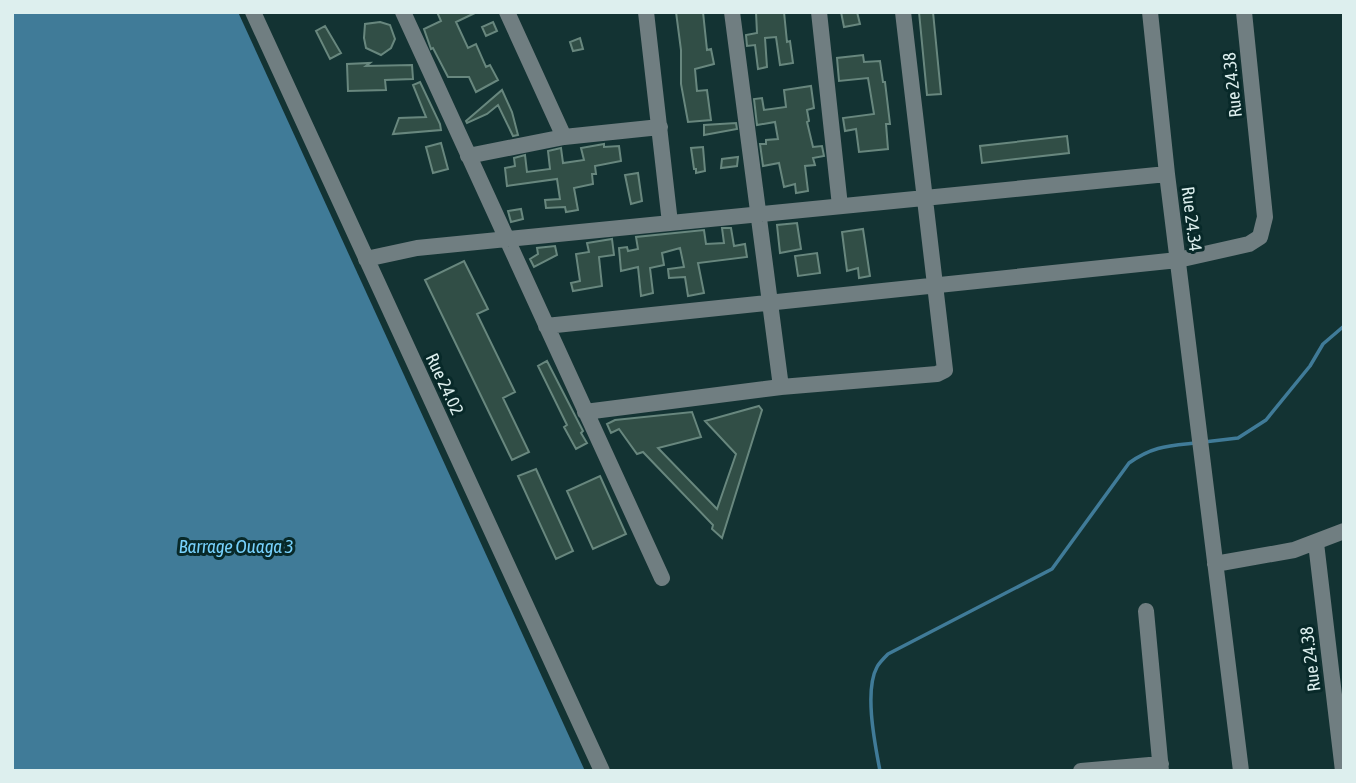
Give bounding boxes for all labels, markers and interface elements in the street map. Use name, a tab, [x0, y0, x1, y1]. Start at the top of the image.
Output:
street label: Rue 24.38	[1218, 51, 1246, 119]
street label: Rue 24.34	[1178, 185, 1206, 253]
street label: Rue 24.02	[422, 350, 468, 418]
water label: Barrage Ouaga 3	[178, 535, 294, 557]
street label: Rue 24.38	[1296, 625, 1324, 693]

